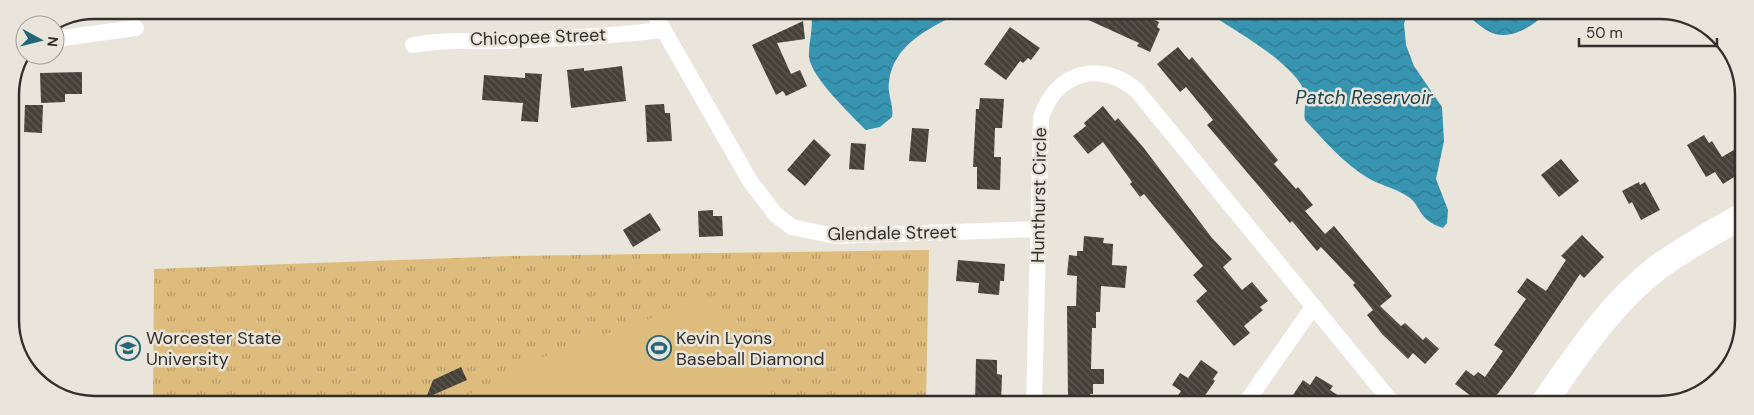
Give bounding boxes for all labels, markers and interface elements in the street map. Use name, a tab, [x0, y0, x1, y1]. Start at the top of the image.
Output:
north arrow	[15, 15, 65, 65]
scale bar	[1579, 15, 1716, 47]
street label: Chicopee Street	[470, 23, 606, 51]
text: 50 m	[1586, 23, 1623, 43]
text: N	[43, 35, 62, 48]
water label: Patch Reservoir	[1295, 85, 1434, 110]
street label: Hunthurst Circle	[1026, 127, 1052, 263]
street label: Glendale Street	[827, 220, 957, 246]
place label: Worcester State University	[146, 326, 281, 371]
place label: Kevin Lyons Baseball Diamond	[676, 326, 825, 371]
school or university icon: Worcester State University	[115, 335, 141, 361]
sports icon: Kevin Lyons Baseball Diamond	[646, 335, 672, 361]

